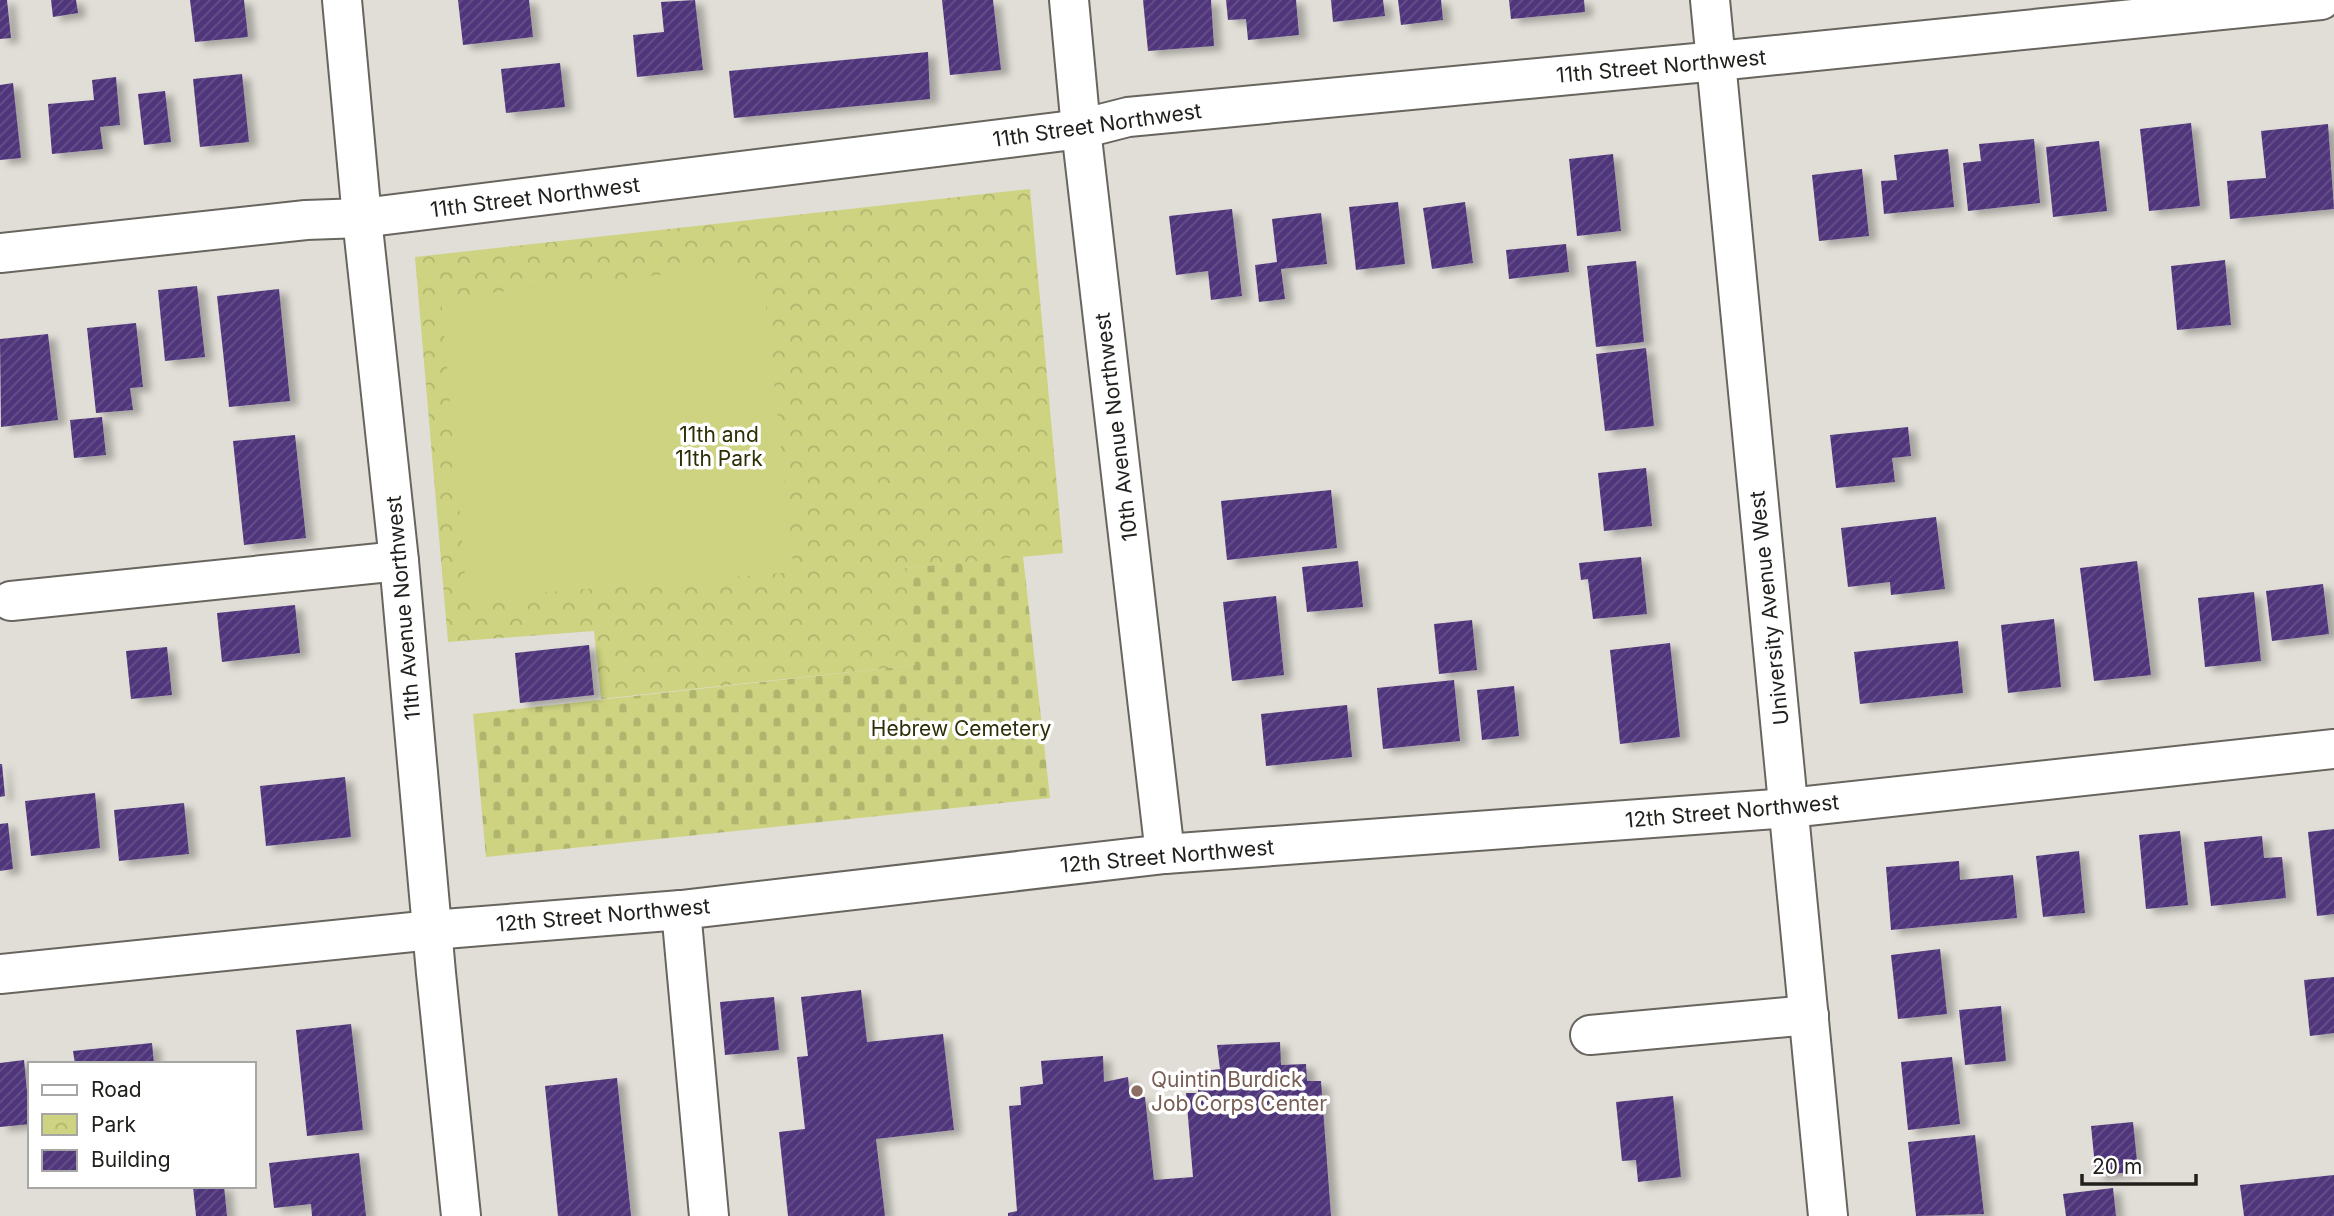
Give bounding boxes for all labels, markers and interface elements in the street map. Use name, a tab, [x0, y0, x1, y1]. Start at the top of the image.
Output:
street label: 11th Street Northwest	[1555, 44, 1767, 88]
street label: 11th Street Northwest	[991, 98, 1203, 152]
street label: 11th Street Northwest	[429, 172, 641, 222]
street label: 10th Avenue Northwest	[1090, 311, 1142, 543]
park label: 11th and 11th Park	[675, 422, 763, 471]
street label: University Avenue West	[1744, 490, 1794, 726]
street label: 11th Avenue Northwest	[381, 495, 425, 721]
park label: Hebrew Cemetery	[871, 716, 1051, 741]
street label: 12th Street Northwest	[1624, 789, 1840, 833]
street label: 12th Street Northwest	[1059, 834, 1275, 878]
street label: 12th Street Northwest	[495, 893, 711, 937]
legend	[28, 1062, 256, 1188]
place label: Quintin Burdick Job Corps Center	[1151, 1067, 1327, 1116]
text: Road	[91, 1077, 142, 1102]
marker: Quintin Burdick Job Corps Center	[1129, 1083, 1145, 1099]
text: Park	[91, 1112, 136, 1137]
scale bar	[2082, 1142, 2196, 1186]
text: Building	[91, 1147, 171, 1172]
text: 20 m	[2092, 1154, 2142, 1179]

